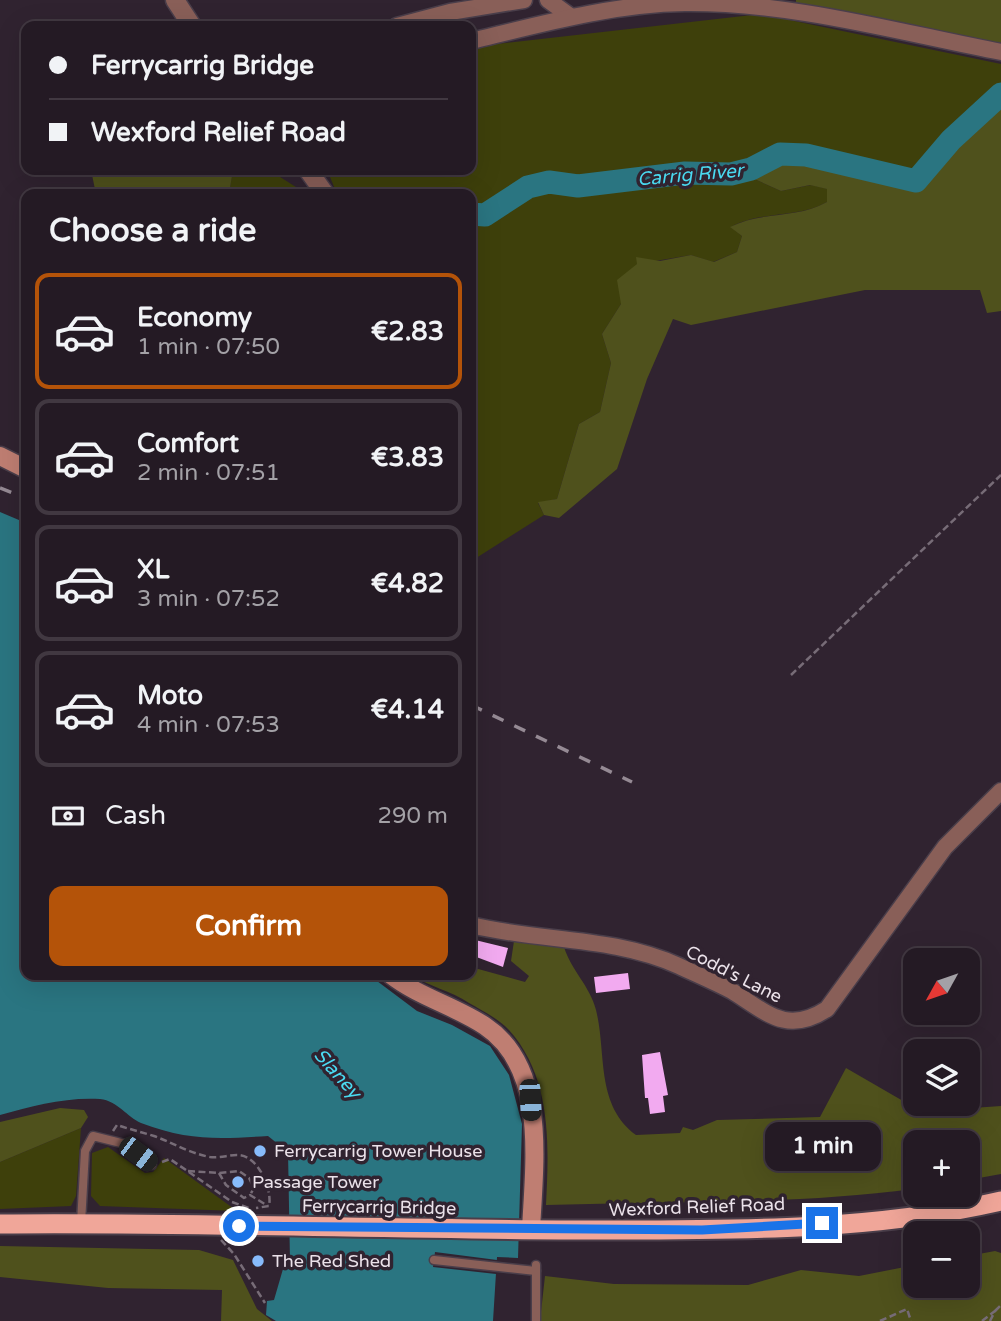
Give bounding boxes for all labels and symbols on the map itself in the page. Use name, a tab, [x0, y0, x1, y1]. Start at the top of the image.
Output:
water label: Carrig River	[636, 159, 747, 191]
street label: Codd's Lane	[682, 940, 786, 1008]
north arrow	[903, 948, 980, 1026]
water label: Slaney	[309, 1044, 367, 1105]
car	[519, 1078, 542, 1122]
callout: 1 min	[764, 1122, 880, 1170]
car	[115, 1133, 162, 1175]
place label: Ferrycarrig Tower House	[274, 1140, 482, 1162]
marker: Ferrycarrig Tower House	[252, 1143, 268, 1159]
place label: Passage Tower	[252, 1171, 379, 1193]
marker: Passage Tower	[230, 1174, 246, 1190]
street label: Wexford Relief Road	[608, 1193, 786, 1221]
street label: Ferrycarrig Bridge	[302, 1195, 456, 1219]
route end	[806, 1207, 838, 1239]
route start	[223, 1210, 255, 1242]
place label: The Red Shed	[272, 1250, 391, 1272]
marker: The Red Shed	[250, 1253, 266, 1269]

